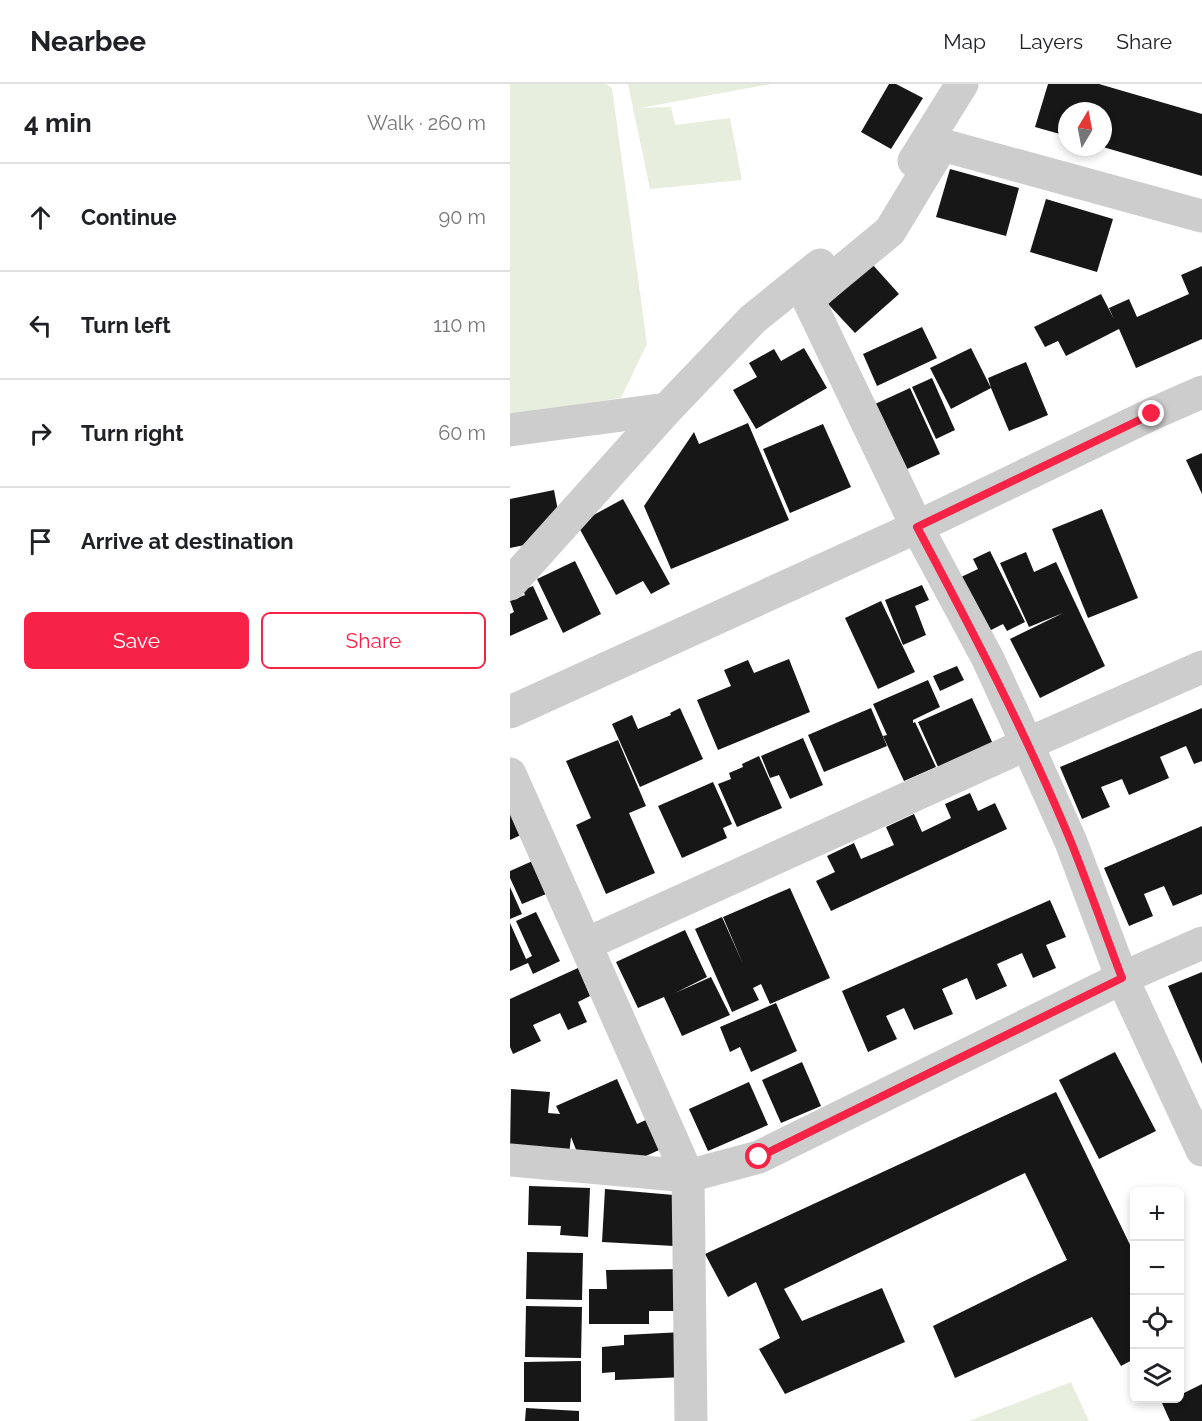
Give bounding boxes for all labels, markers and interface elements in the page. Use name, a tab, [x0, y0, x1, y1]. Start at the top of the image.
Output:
text: Nearbee	[30, 25, 146, 58]
text: Map	[943, 29, 986, 54]
text: Layers	[1019, 29, 1083, 54]
text: Share	[1116, 29, 1172, 54]
north arrow	[1058, 102, 1112, 156]
text: 4 min	[24, 108, 92, 138]
text: Walk · 260 m	[367, 111, 486, 135]
icon: ahead	[24, 201, 57, 234]
text: Continue	[81, 204, 177, 230]
text: 90 m	[439, 205, 486, 229]
icon: left	[24, 309, 57, 342]
text: Turn left	[81, 312, 171, 338]
text: 110 m	[433, 313, 486, 337]
route end	[1138, 400, 1164, 426]
icon: right	[24, 417, 57, 450]
text: Turn right	[81, 420, 184, 446]
text: 60 m	[438, 421, 486, 445]
icon: arrive	[24, 525, 57, 558]
text: Arrive at destination	[81, 528, 294, 554]
button: Save	[24, 612, 249, 669]
button: Share	[261, 612, 486, 669]
route start	[745, 1143, 771, 1169]
map controls	[1130, 1187, 1184, 1403]
button: +	[1130, 1187, 1184, 1241]
button: −	[1130, 1241, 1184, 1295]
button: locate	[1130, 1295, 1184, 1349]
button: layers	[1130, 1349, 1184, 1403]

